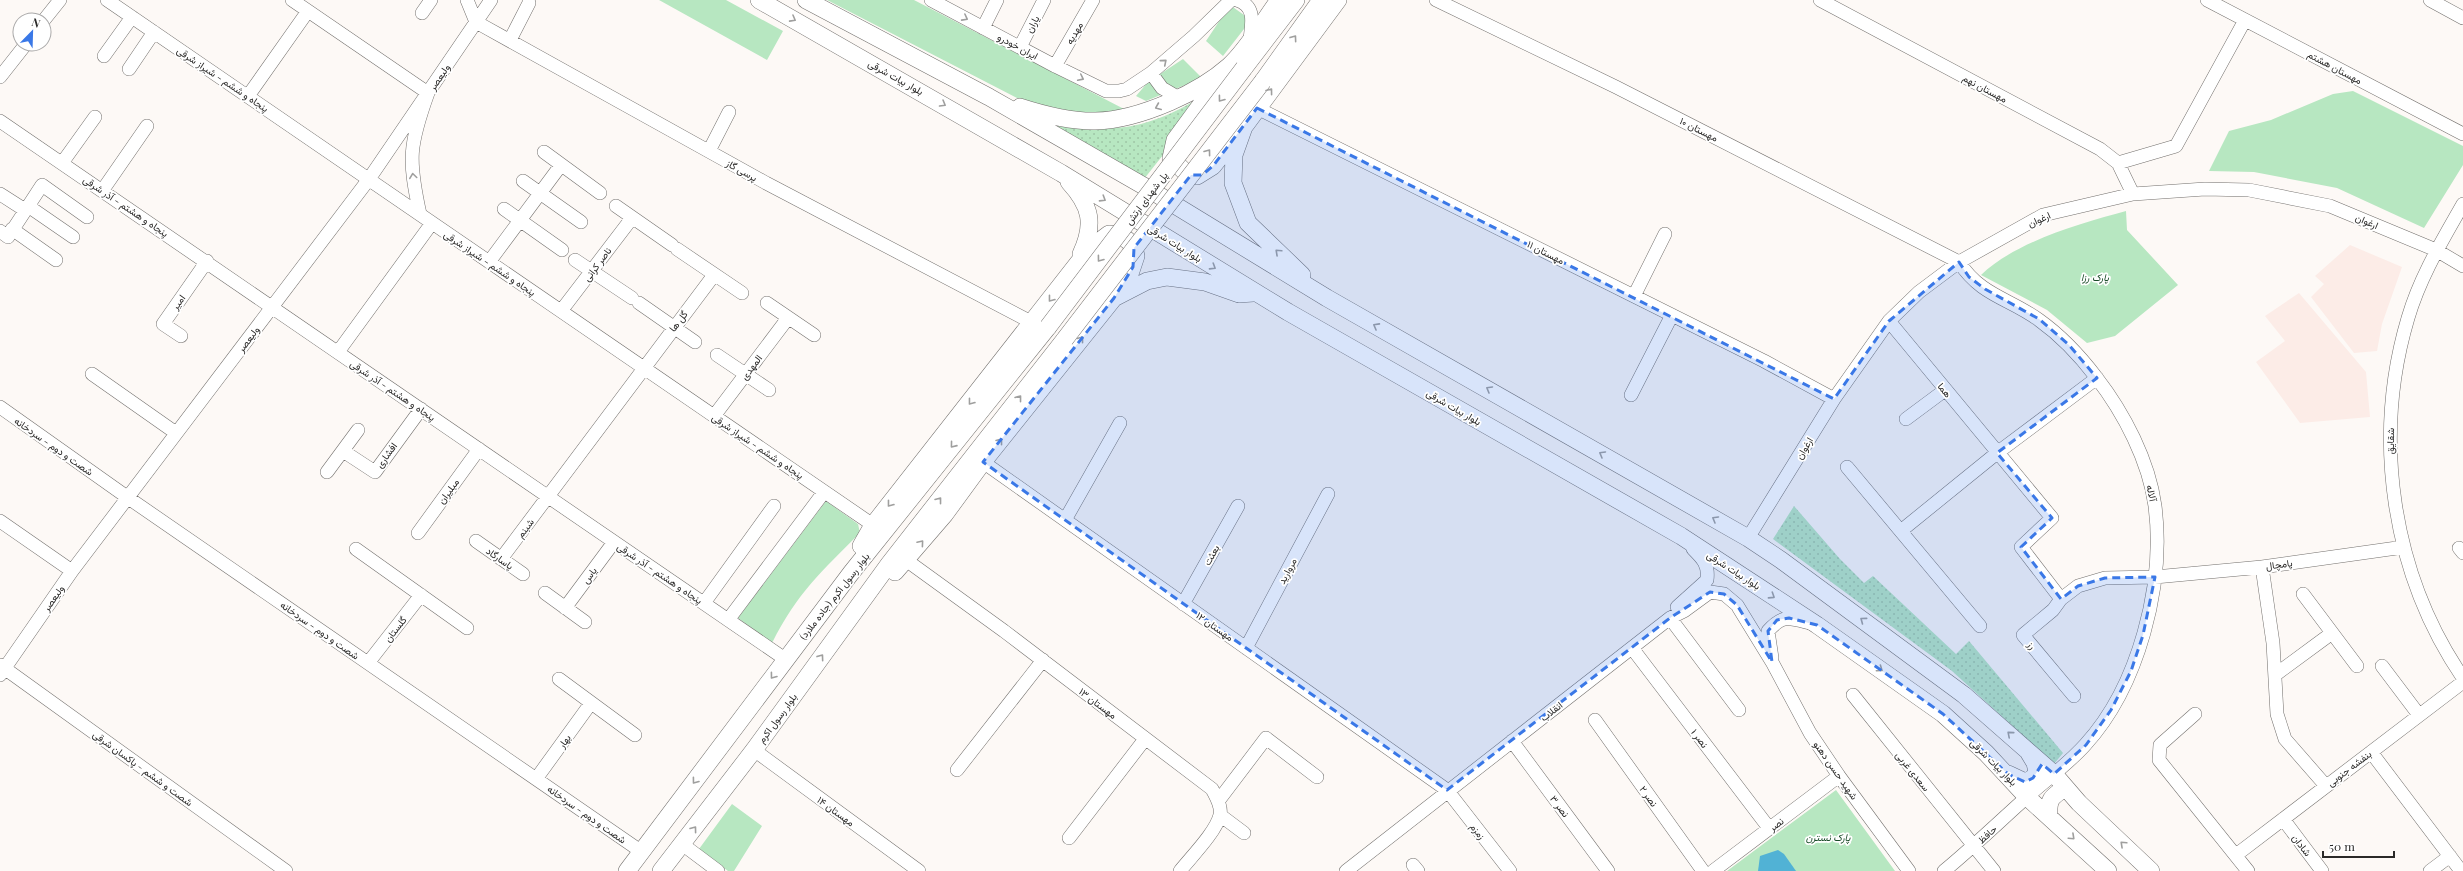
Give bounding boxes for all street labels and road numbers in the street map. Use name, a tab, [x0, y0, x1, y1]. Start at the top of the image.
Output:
street label: یاران	[1022, 13, 1042, 35]
street label: مهدیه	[1062, 19, 1086, 47]
street label: ایران خودرو	[995, 29, 1041, 63]
street label: پنجاه و ششم - شیراز شرقی	[174, 43, 272, 116]
street label: مهستان هشتم	[2305, 47, 2365, 87]
street label: بلوار بیات شرقی	[866, 56, 926, 98]
street label: ولیعصر	[424, 61, 453, 94]
street label: مهستان نهم	[1960, 70, 2010, 106]
street label: مهستان ۱۰	[1677, 113, 1721, 145]
street label: پرسی گاز	[722, 155, 760, 185]
street label: پل شهدای ارتش	[1121, 169, 1171, 228]
street label: پنجاه و هشتم - آذر شرقی	[80, 172, 172, 241]
street label: ارغوان	[2025, 208, 2053, 230]
street label: ارغوان	[2353, 210, 2381, 232]
street label: بلوار بیات شرقی	[1145, 221, 1205, 265]
street label: پنجاه و ششم - شیراز شرقی	[441, 227, 539, 300]
street label: مهستان ۱۱	[1525, 237, 1567, 267]
street label: ناصر کرانی	[580, 244, 615, 284]
street label: امیر	[167, 292, 188, 313]
street label: گل ها	[665, 307, 691, 334]
street label: ولیعصر	[233, 323, 262, 356]
street label: المهدی	[737, 351, 765, 383]
street label: پنجاه و هشتم - آذر شرقی	[347, 356, 439, 425]
street label: هما	[1935, 380, 1955, 400]
street label: بلوار بیات شرقی	[1424, 386, 1484, 428]
street label: پنجاه و ششم - شیراز شرقی	[709, 410, 807, 483]
street label: شصت و دوم - سردخانه	[12, 413, 96, 479]
street label: شقایق	[2383, 428, 2397, 454]
street label: ارغوان	[1792, 434, 1816, 462]
street label: افشاری	[372, 439, 400, 471]
street label: مبلیران	[434, 475, 462, 507]
street label: آلاله	[2143, 483, 2161, 503]
street label: شبنم	[513, 515, 537, 541]
street label: پنجاه و هشتم - آذر شرقی	[614, 539, 706, 608]
street label: بعثت	[1200, 542, 1222, 568]
street label: پاسارگاد	[483, 543, 517, 573]
street label: بلوار بیات شرقی	[1704, 547, 1764, 593]
street label: بلوار رسول اکرم (جاده ملارد)	[796, 550, 872, 642]
street label: مروارید	[1274, 555, 1300, 587]
street label: پامچال	[2265, 555, 2293, 574]
street label: یاس	[578, 564, 600, 586]
street label: ولیعصر	[38, 582, 67, 615]
street label: شصت و دوم - سردخانه	[278, 597, 362, 663]
street label: مهستان ۱۲	[1194, 608, 1236, 644]
street label: گلستان	[380, 613, 410, 645]
street label: رز	[2024, 637, 2040, 652]
street label: مهستان ۱۳	[1076, 684, 1120, 722]
street label: بلوار رسول اکرم	[754, 690, 800, 746]
street label: انقلاب	[1537, 698, 1565, 724]
street label: نصر ۱	[1688, 726, 1712, 751]
street label: شصت و ششم - پاکسان شرقی	[90, 727, 196, 810]
street label: بهار	[554, 731, 574, 752]
street label: بلوار بیات شرقی	[1967, 735, 2021, 789]
street label: شهید حسن دهنو	[1811, 738, 1861, 802]
street label: بنفشه جنوبی	[2324, 747, 2374, 789]
street label: سعدی غربی	[1893, 748, 1934, 794]
street label: شصت و دوم - سردخانه	[545, 781, 629, 847]
street label: نصر ۲	[1637, 783, 1662, 810]
street label: نصر ۳	[1547, 792, 1573, 820]
street label: مهستان ۱۴	[814, 793, 858, 829]
street label: نصر	[1765, 814, 1786, 835]
street label: زمزم	[1467, 820, 1489, 842]
street label: حافظ	[1974, 821, 2000, 846]
street label: شادان	[2289, 831, 2315, 859]

